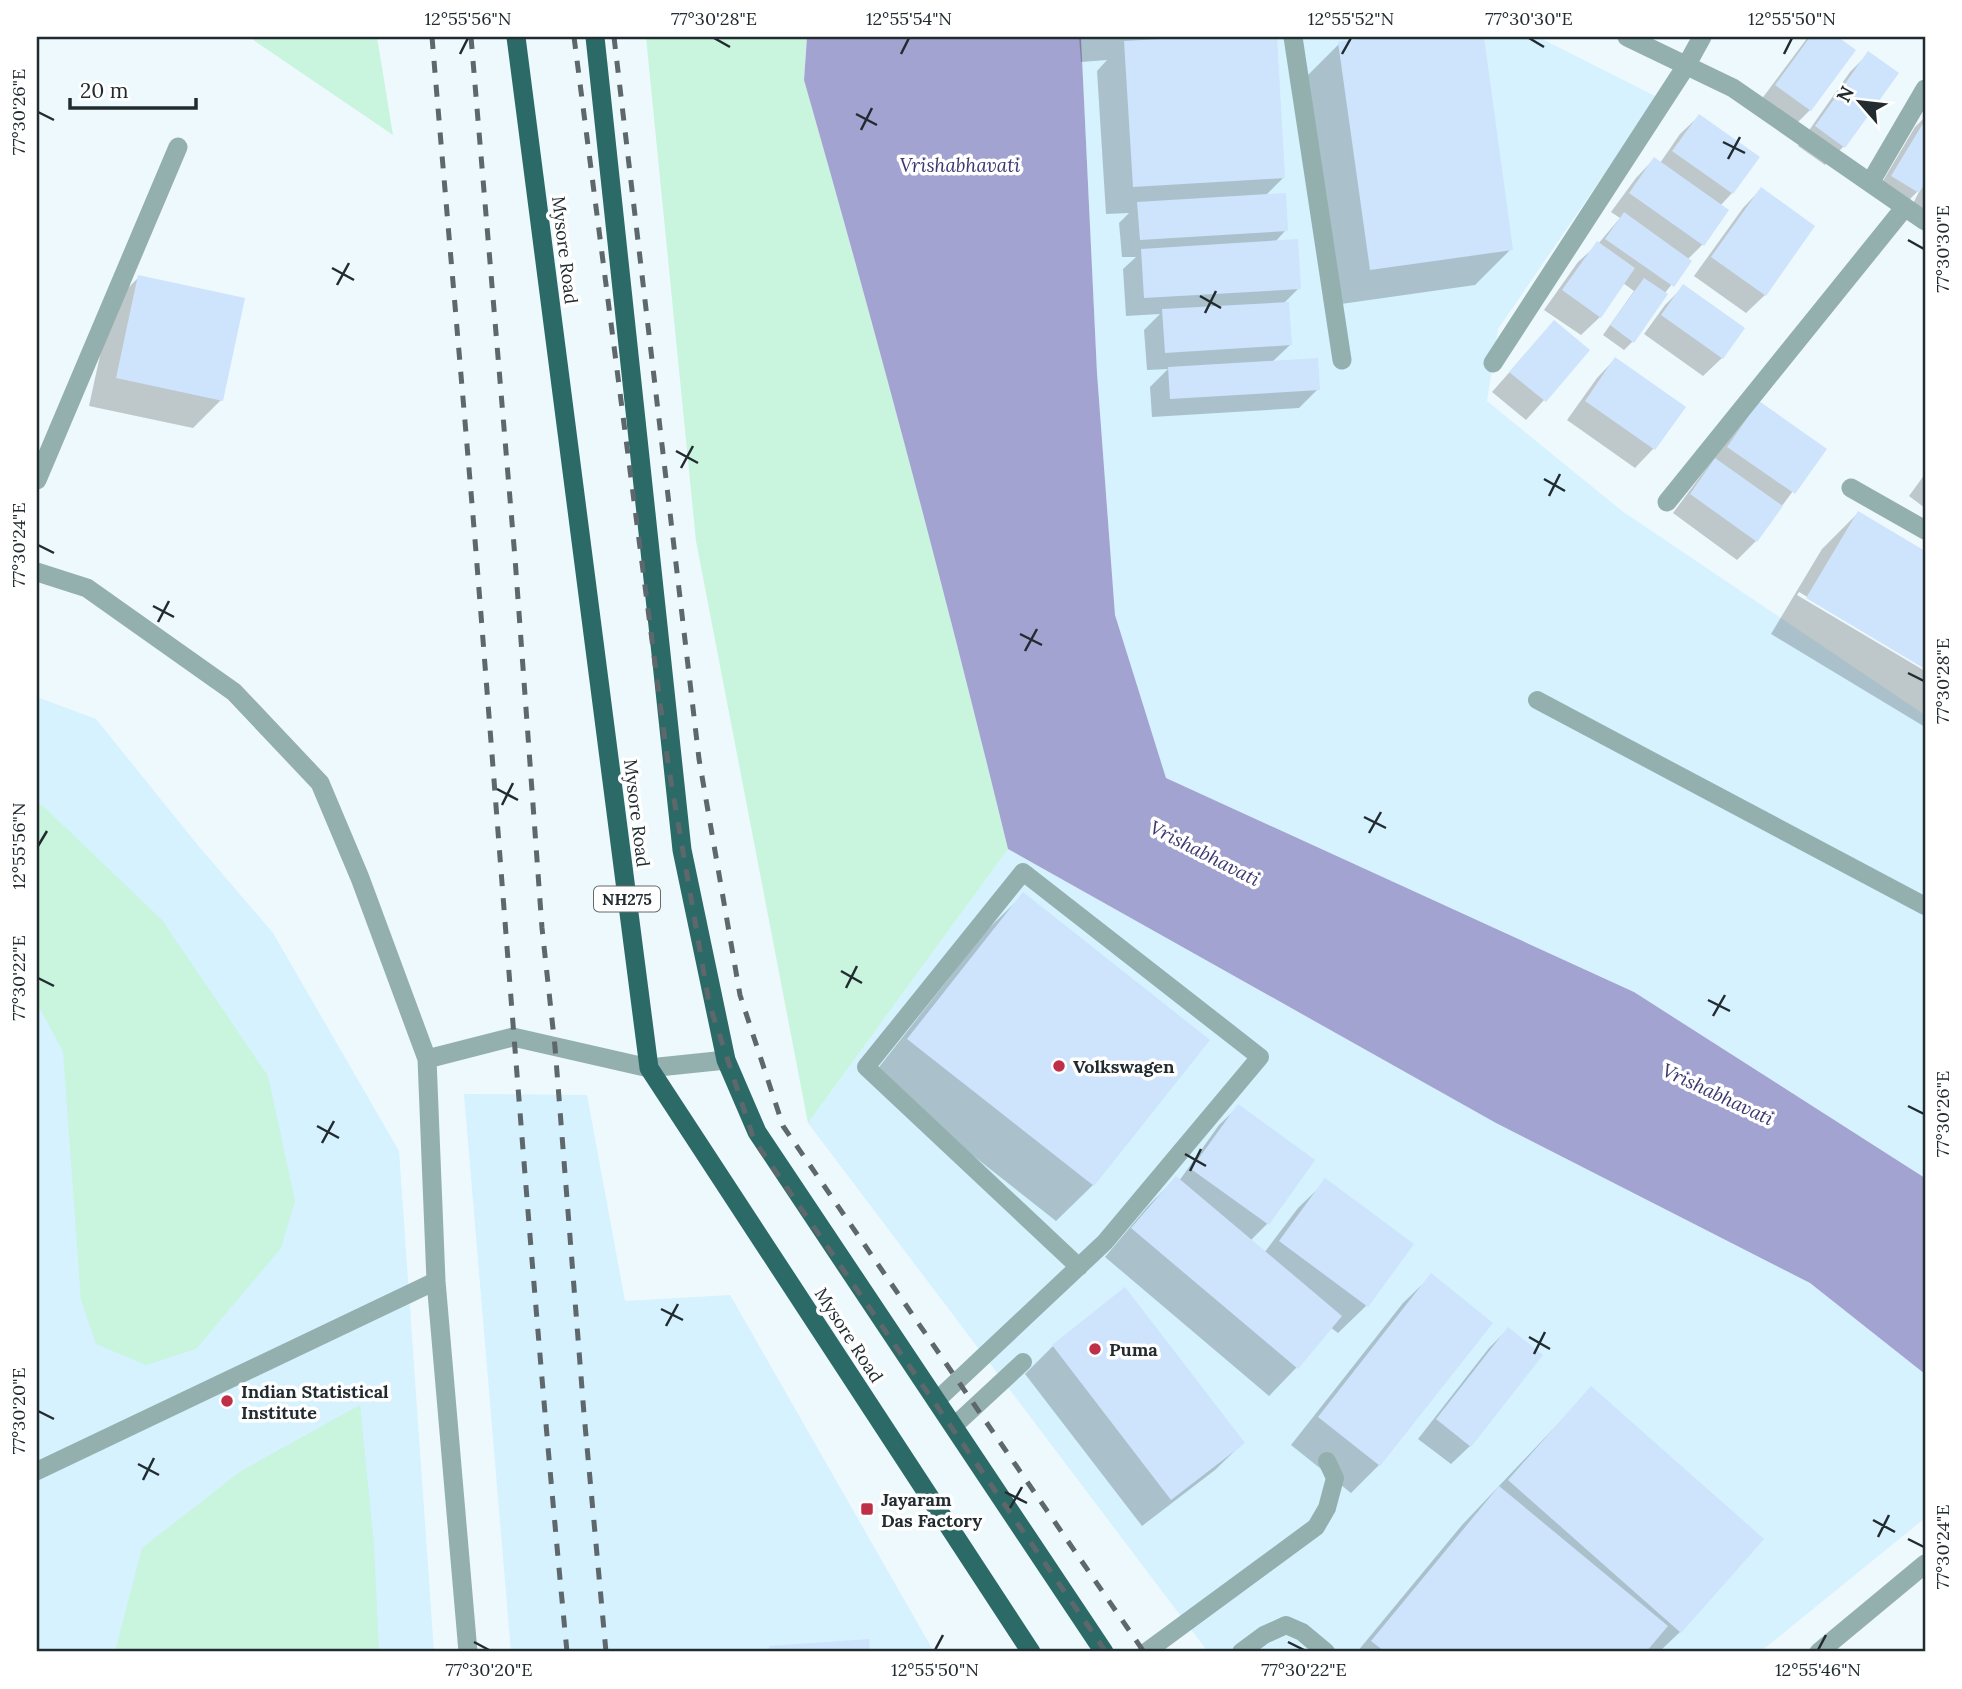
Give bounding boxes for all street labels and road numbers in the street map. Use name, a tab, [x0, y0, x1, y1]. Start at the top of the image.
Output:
street label: Mysore Road	[547, 195, 583, 305]
street label: Mysore Road	[619, 758, 655, 868]
road number: NH275	[594, 886, 660, 911]
street label: Mysore Road	[810, 1283, 888, 1387]

